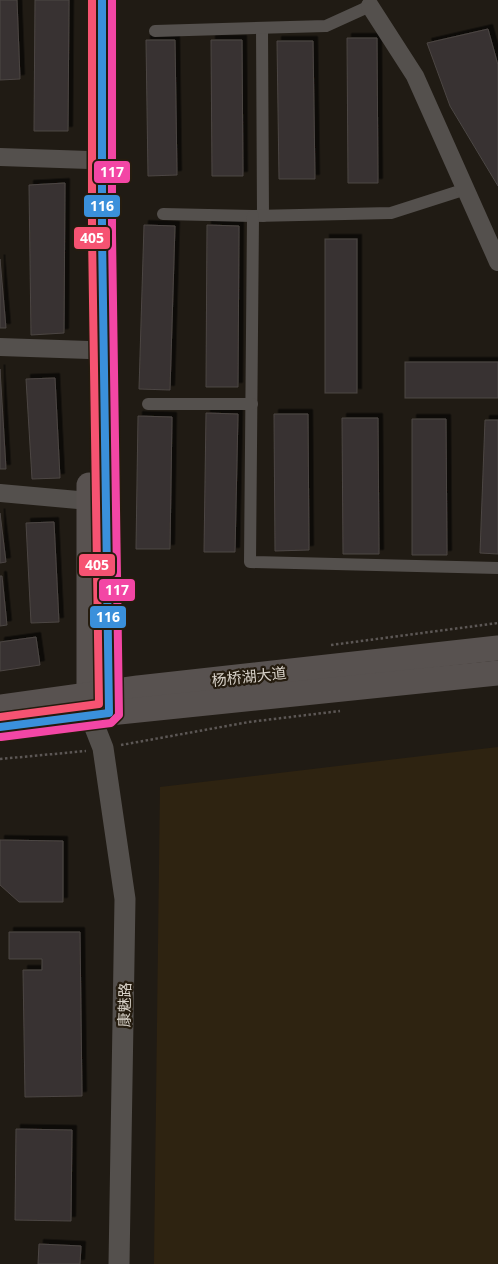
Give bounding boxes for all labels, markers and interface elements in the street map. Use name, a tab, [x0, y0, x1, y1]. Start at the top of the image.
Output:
line badge: 117	[93, 160, 131, 184]
text: 117	[100, 162, 124, 181]
line badge: 116	[83, 194, 121, 218]
text: 116	[90, 196, 114, 215]
line badge: 405	[73, 226, 111, 250]
text: 405	[80, 228, 104, 247]
line badge: 405	[78, 553, 116, 577]
text: 405	[85, 555, 109, 574]
line badge: 117	[98, 578, 136, 602]
text: 117	[105, 580, 129, 599]
line badge: 116	[89, 605, 127, 629]
text: 116	[96, 607, 120, 626]
street label: 杨桥湖大道	[211, 662, 287, 690]
street label: 康魅路	[114, 982, 134, 1028]

